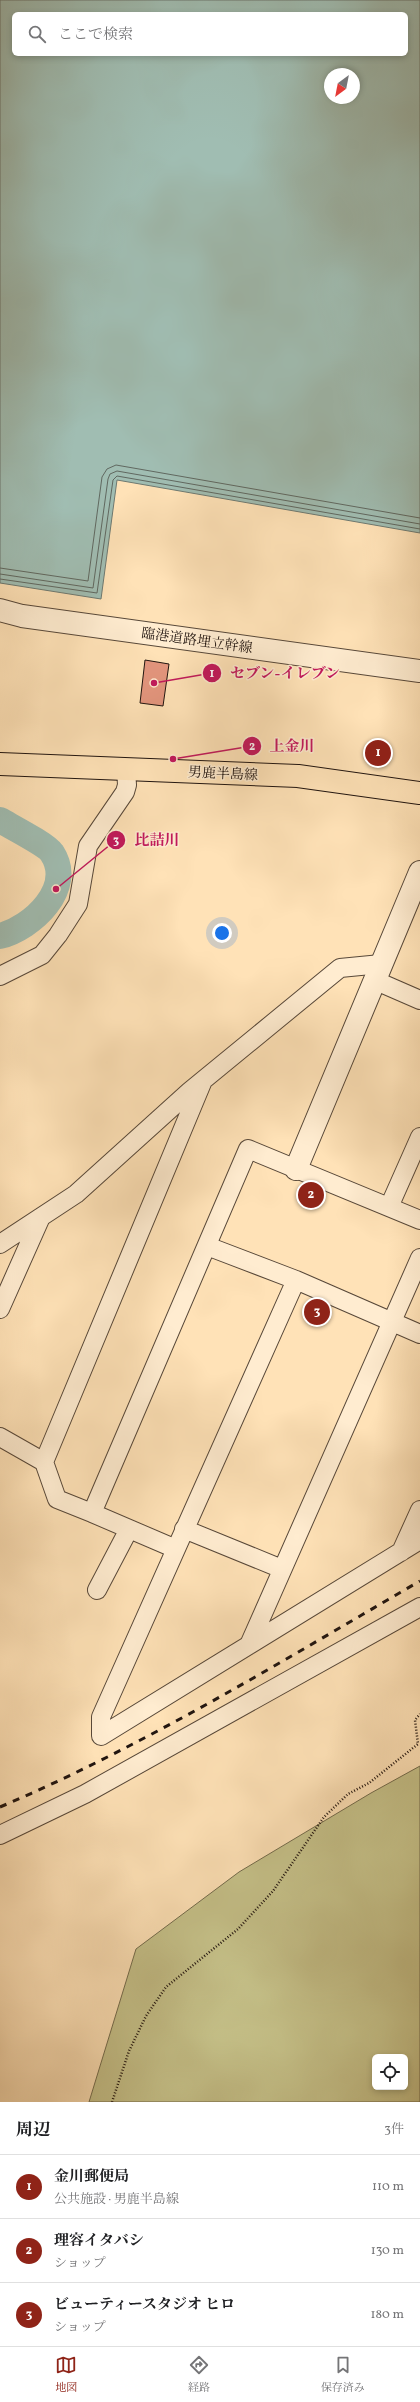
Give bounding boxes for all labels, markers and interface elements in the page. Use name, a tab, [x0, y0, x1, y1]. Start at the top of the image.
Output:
search box	[12, 12, 408, 56]
icon: search	[26, 23, 48, 45]
text: ここで検索	[58, 25, 133, 46]
north arrow	[324, 68, 360, 104]
street label: 臨港道路埋立幹線	[140, 624, 254, 659]
callout: セブン-イレブン	[202, 659, 349, 686]
text: セブン-イレブン	[230, 664, 340, 685]
text: 1	[210, 666, 215, 682]
callout: 上金川	[242, 732, 323, 759]
text: 上金川	[269, 737, 315, 758]
pin: 1	[365, 738, 391, 768]
text: 2	[249, 739, 255, 755]
street label: 男鹿半島線	[187, 763, 258, 786]
callout: 比詰川	[106, 826, 187, 853]
text: 比詰川	[134, 831, 180, 852]
text: 3	[113, 833, 119, 849]
your location	[212, 923, 232, 943]
pin: 2	[298, 1180, 324, 1210]
pin: 3	[304, 1297, 330, 1327]
map controls	[372, 2054, 408, 2090]
button: locate	[372, 2054, 408, 2090]
text: 周辺	[16, 2119, 50, 2142]
text: 3件	[384, 2121, 404, 2139]
text: 金川郵便局	[54, 2167, 129, 2188]
text: 1	[26, 2178, 32, 2196]
text: 110 m	[372, 2178, 404, 2196]
text: 公共施設 · 男鹿半島線	[54, 2191, 179, 2209]
text: 理容イタバシ	[54, 2231, 144, 2252]
text: 2	[26, 2242, 32, 2260]
text: 130 m	[371, 2242, 404, 2260]
text: ショップ	[54, 2255, 106, 2273]
text: ビューティースタジオ ヒロ	[54, 2295, 235, 2316]
text: 3	[26, 2306, 32, 2324]
text: 180 m	[370, 2306, 404, 2324]
text: ショップ	[54, 2319, 106, 2337]
tab: 地図	[55, 2354, 77, 2396]
tab: 経路	[188, 2354, 210, 2396]
tab: 保存済み	[321, 2354, 365, 2396]

